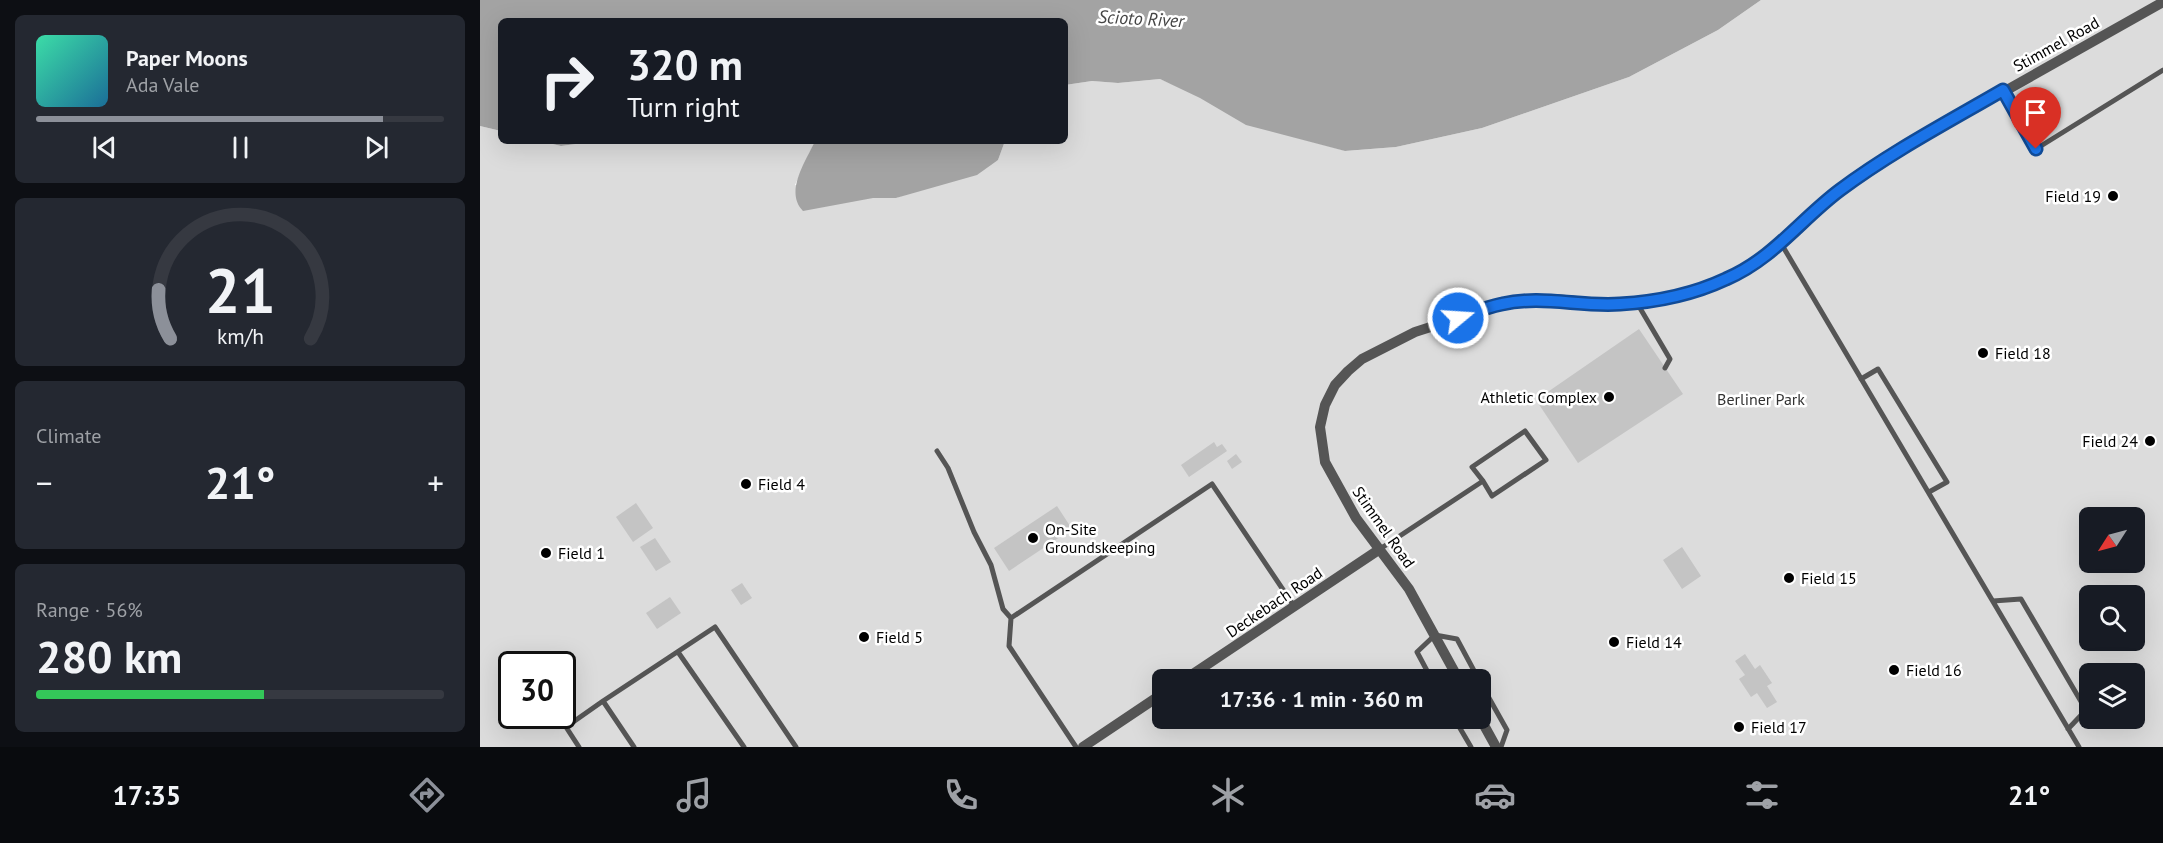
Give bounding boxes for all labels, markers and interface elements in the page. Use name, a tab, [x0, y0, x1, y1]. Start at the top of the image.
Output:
water label: Scioto River	[1097, 5, 1186, 32]
street label: Stimmel Road	[2010, 12, 2102, 76]
text: 320 m	[627, 37, 743, 92]
icon: right	[528, 42, 606, 120]
text: Paper Moons	[126, 44, 248, 72]
text: Ada Vale	[126, 72, 199, 98]
pin	[2010, 87, 2061, 149]
text: Turn right	[627, 90, 740, 124]
icon: arrive	[2019, 96, 2052, 129]
icon: previous	[88, 131, 121, 164]
icon: pause	[224, 131, 257, 164]
icon: next	[360, 131, 393, 164]
place label: Field 19	[2045, 186, 2101, 206]
marker: Field 19	[2106, 189, 2120, 203]
text: 21	[205, 249, 275, 330]
position arrow	[1426, 286, 1490, 350]
text: km/h	[216, 322, 263, 350]
place label: Field 18	[1995, 343, 2051, 363]
marker: Field 18	[1976, 346, 1990, 360]
place label: Athletic Complex	[1481, 387, 1597, 407]
park label: Berliner Park	[1717, 389, 1805, 409]
marker: Athletic Complex	[1602, 390, 1616, 404]
text: Climate	[36, 423, 102, 449]
place label: Field 24	[2082, 431, 2138, 451]
marker: Field 24	[2143, 434, 2157, 448]
text: 21°	[205, 453, 275, 511]
text: −	[36, 461, 53, 504]
text: +	[427, 461, 444, 504]
place label: Field 4	[758, 474, 805, 494]
marker: Field 4	[739, 477, 753, 491]
street label: Stimmel Road	[1349, 482, 1419, 572]
north arrow	[2079, 507, 2145, 573]
map controls	[2079, 507, 2145, 729]
place label: On-Site Groundskeeping	[1045, 519, 1155, 557]
marker: On-Site Groundskeeping	[1026, 531, 1040, 545]
place label: Field 1	[558, 543, 605, 563]
marker: Field 1	[539, 546, 553, 560]
street label: Deckebach Road	[1222, 562, 1326, 642]
place label: Field 15	[1801, 568, 1857, 588]
marker: Field 15	[1782, 571, 1796, 585]
button: search	[2079, 585, 2145, 651]
text: Range · 56%	[36, 597, 143, 623]
text: 280 km	[36, 627, 182, 685]
place label: Field 5	[876, 627, 923, 647]
marker: Field 5	[857, 630, 871, 644]
place label: Field 14	[1626, 632, 1682, 652]
marker: Field 14	[1607, 635, 1621, 649]
speed limit sign: 30	[498, 651, 576, 729]
place label: Field 16	[1906, 660, 1962, 680]
marker: Field 16	[1887, 663, 1901, 677]
button: layers	[2079, 663, 2145, 729]
text: 17:36 · 1 min · 360 m	[1220, 685, 1423, 713]
place label: Field 17	[1751, 717, 1807, 737]
marker: Field 17	[1732, 720, 1746, 734]
icon: directions	[406, 774, 448, 816]
icon: music	[673, 774, 715, 816]
icon: phone	[940, 774, 982, 816]
icon: climate	[1207, 774, 1249, 816]
icon: car	[1474, 774, 1516, 816]
icon: filters	[1741, 774, 1783, 816]
text: 17:35	[113, 778, 181, 812]
text: 21°	[2008, 778, 2050, 812]

